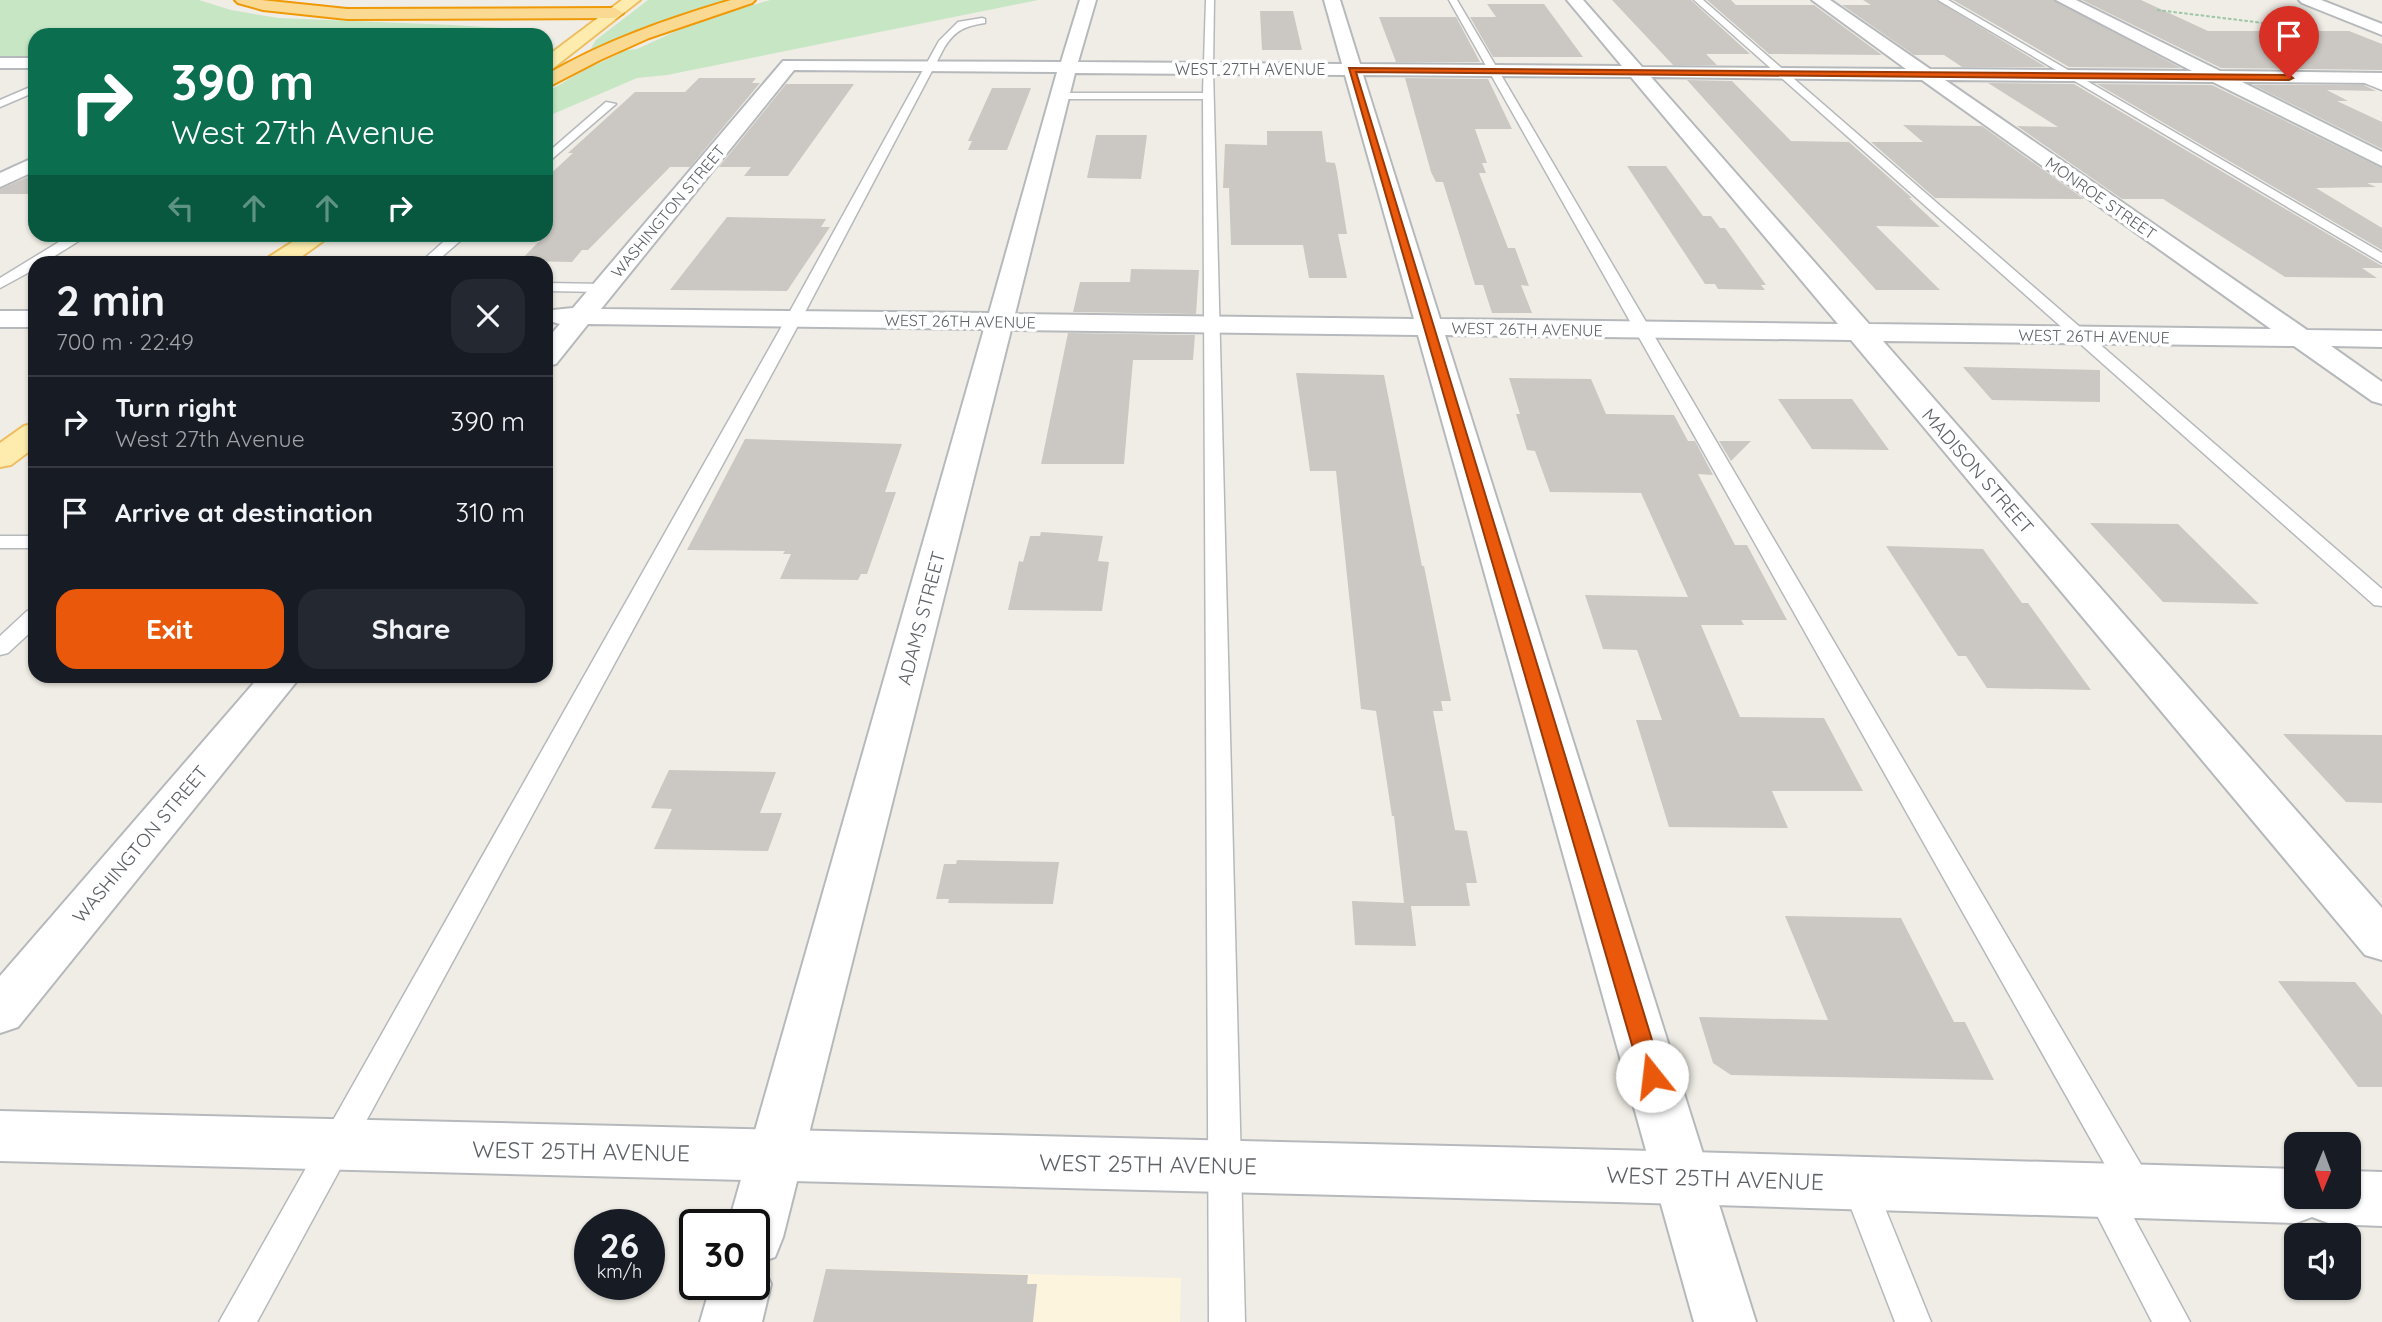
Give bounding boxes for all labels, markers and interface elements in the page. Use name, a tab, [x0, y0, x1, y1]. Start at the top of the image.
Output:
pin	[2259, 6, 2319, 78]
icon: arrive	[2270, 17, 2308, 55]
text: 390 m	[171, 51, 314, 112]
icon: right	[56, 56, 147, 147]
street label: WEST 27TH AVENUE	[1175, 59, 1325, 79]
text: West 27th Avenue	[171, 112, 435, 152]
street label: WASHINGTON STREET	[607, 140, 730, 281]
street label: MONROE STREET	[2042, 152, 2161, 244]
icon: left	[162, 189, 200, 227]
icon: ahead	[235, 189, 273, 227]
icon: ahead	[308, 189, 346, 227]
icon: right	[381, 189, 419, 227]
text: 2 min	[56, 274, 165, 327]
button: close	[451, 279, 525, 353]
street label: WEST 26TH AVENUE	[884, 310, 1036, 332]
street label: WEST 26TH AVENUE	[1451, 318, 1603, 340]
street label: WEST 26TH AVENUE	[2018, 325, 2170, 347]
text: 700 m · 22:49	[56, 327, 194, 356]
text: Turn right	[115, 391, 237, 424]
icon: right	[56, 403, 94, 441]
street label: MADISON STREET	[1917, 403, 2039, 539]
text: 390 m	[451, 405, 525, 438]
text: West 27th Avenue	[115, 424, 305, 453]
icon: arrive	[56, 494, 94, 532]
text: Arrive at destination	[115, 496, 373, 529]
text: 310 m	[455, 496, 525, 529]
street label: ADAMS STREET	[892, 548, 950, 688]
button: Exit	[56, 589, 284, 669]
button: Share	[298, 589, 525, 669]
street label: WASHINGTON STREET	[67, 760, 213, 928]
position arrow	[1615, 1039, 1689, 1113]
north arrow	[2284, 1132, 2361, 1209]
map controls	[2284, 1132, 2361, 1300]
street label: WEST 25TH AVENUE	[472, 1135, 690, 1167]
street label: WEST 25TH AVENUE	[1039, 1148, 1257, 1180]
street label: WEST 25TH AVENUE	[1606, 1160, 1824, 1196]
speed limit sign: 30	[679, 1209, 770, 1300]
text: 26	[600, 1223, 639, 1267]
button: sound	[2284, 1223, 2361, 1300]
text: km/h	[597, 1260, 642, 1283]

